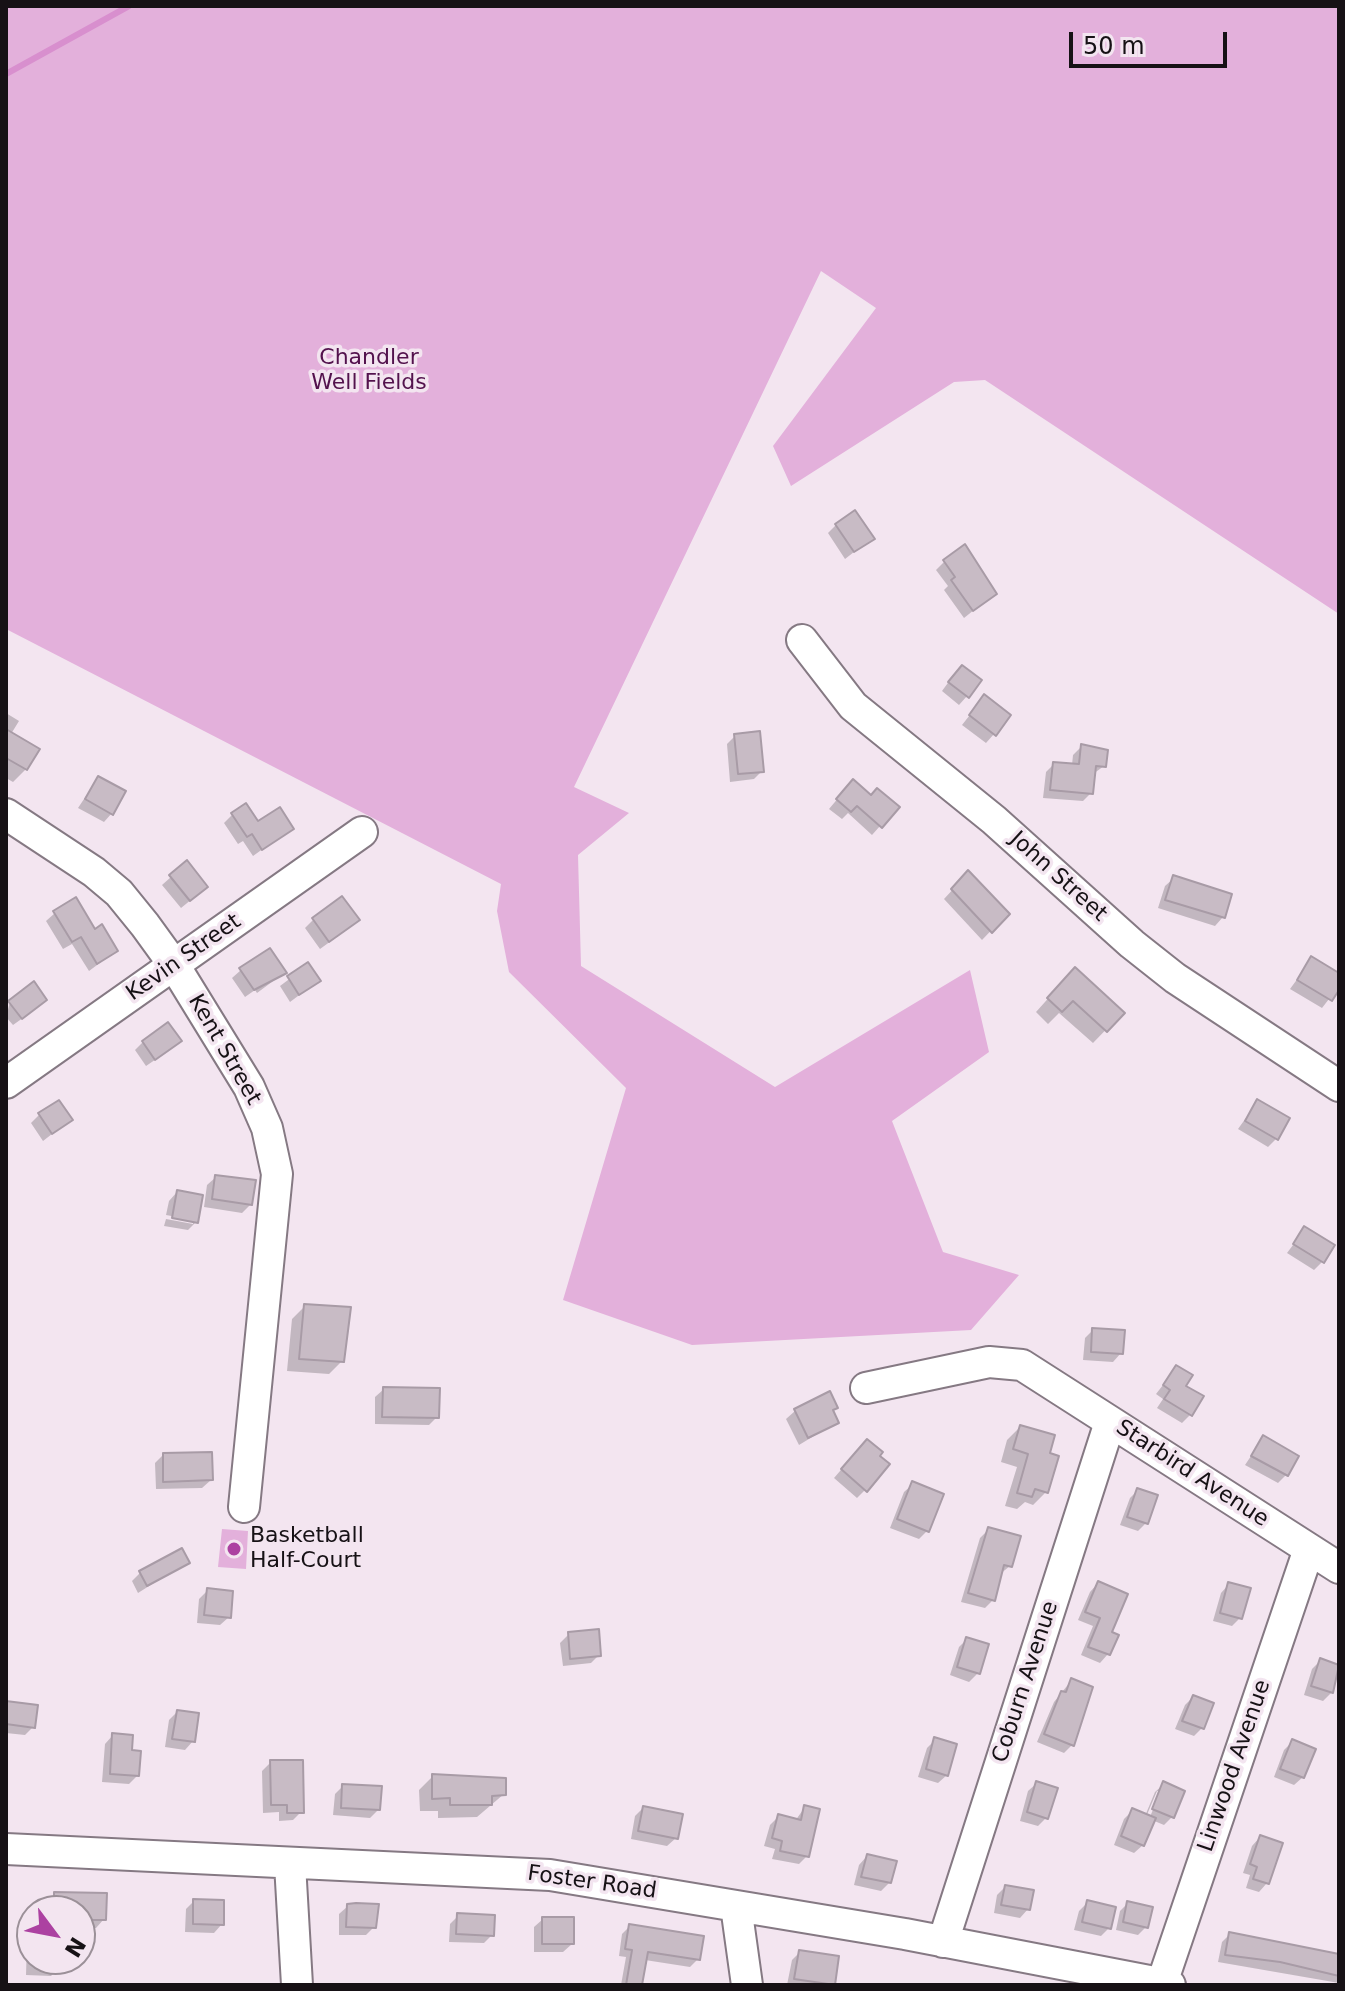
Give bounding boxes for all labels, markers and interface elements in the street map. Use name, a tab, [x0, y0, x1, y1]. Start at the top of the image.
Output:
scale bar	[1073, 16, 1231, 66]
text: 50 m	[1083, 32, 1145, 60]
park label: Chandler Well Fields	[311, 345, 427, 396]
street label: John Street	[1004, 826, 1112, 928]
street label: Kevin Street	[122, 909, 246, 1007]
street label: Kent Street	[182, 990, 266, 1110]
street label: Starbird Avenue	[1111, 1415, 1273, 1533]
place label: Basketball Half-Court	[250, 1523, 364, 1574]
marker: Basketball Half-Court	[225, 1540, 243, 1558]
street label: Coburn Avenue	[987, 1598, 1065, 1766]
street label: Linwood Avenue	[1193, 1677, 1277, 1855]
street label: Foster Road	[526, 1861, 658, 1905]
north arrow	[16, 1895, 96, 1975]
text: N	[60, 1932, 91, 1961]

